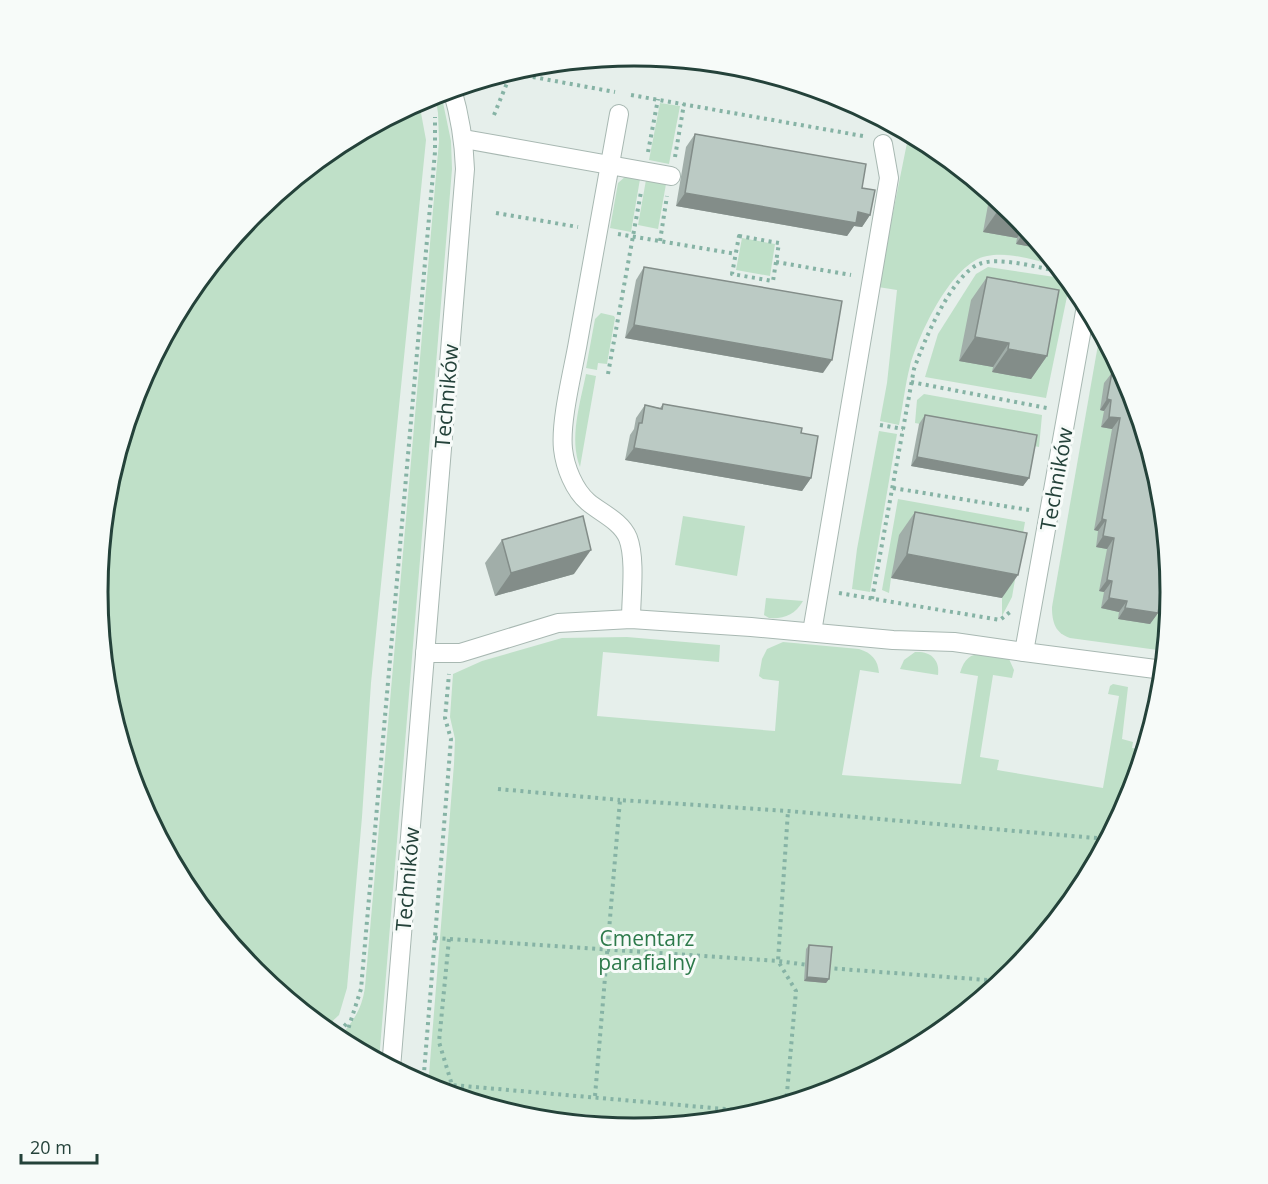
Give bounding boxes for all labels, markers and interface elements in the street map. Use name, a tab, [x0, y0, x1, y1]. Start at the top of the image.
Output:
street label: Techników	[428, 342, 465, 449]
street label: Techników	[1033, 424, 1079, 533]
street label: Techników	[389, 825, 426, 932]
park label: Cmentarz parafialny	[598, 924, 696, 976]
scale bar	[21, 1127, 98, 1165]
text: 20 m	[30, 1135, 72, 1159]

